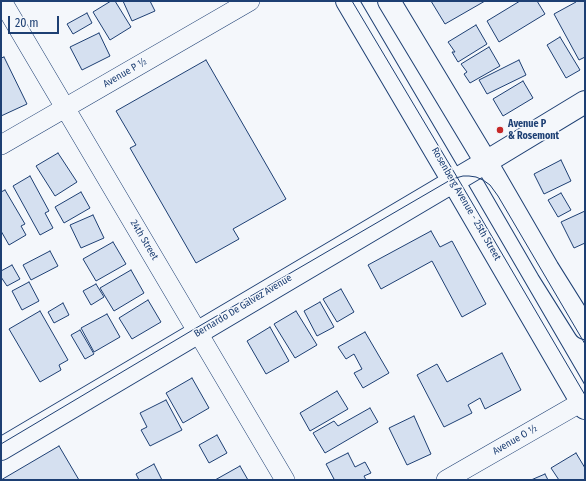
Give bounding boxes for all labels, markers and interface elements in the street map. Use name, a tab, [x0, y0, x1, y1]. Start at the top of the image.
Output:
scale bar	[10, 8, 61, 34]
text: 20 m	[15, 16, 39, 30]
street label: Avenue P ½	[101, 56, 149, 90]
place label: Avenue P & Rosemont	[508, 118, 559, 142]
marker: Avenue P & Rosemont	[495, 125, 505, 135]
street label: Rosenberg Avenue - 25th Street	[429, 145, 503, 263]
street label: 24th Street	[127, 218, 161, 262]
street label: Bernardo De Galvez Avenue	[192, 272, 294, 340]
street label: Avenue O ½	[491, 422, 539, 458]

